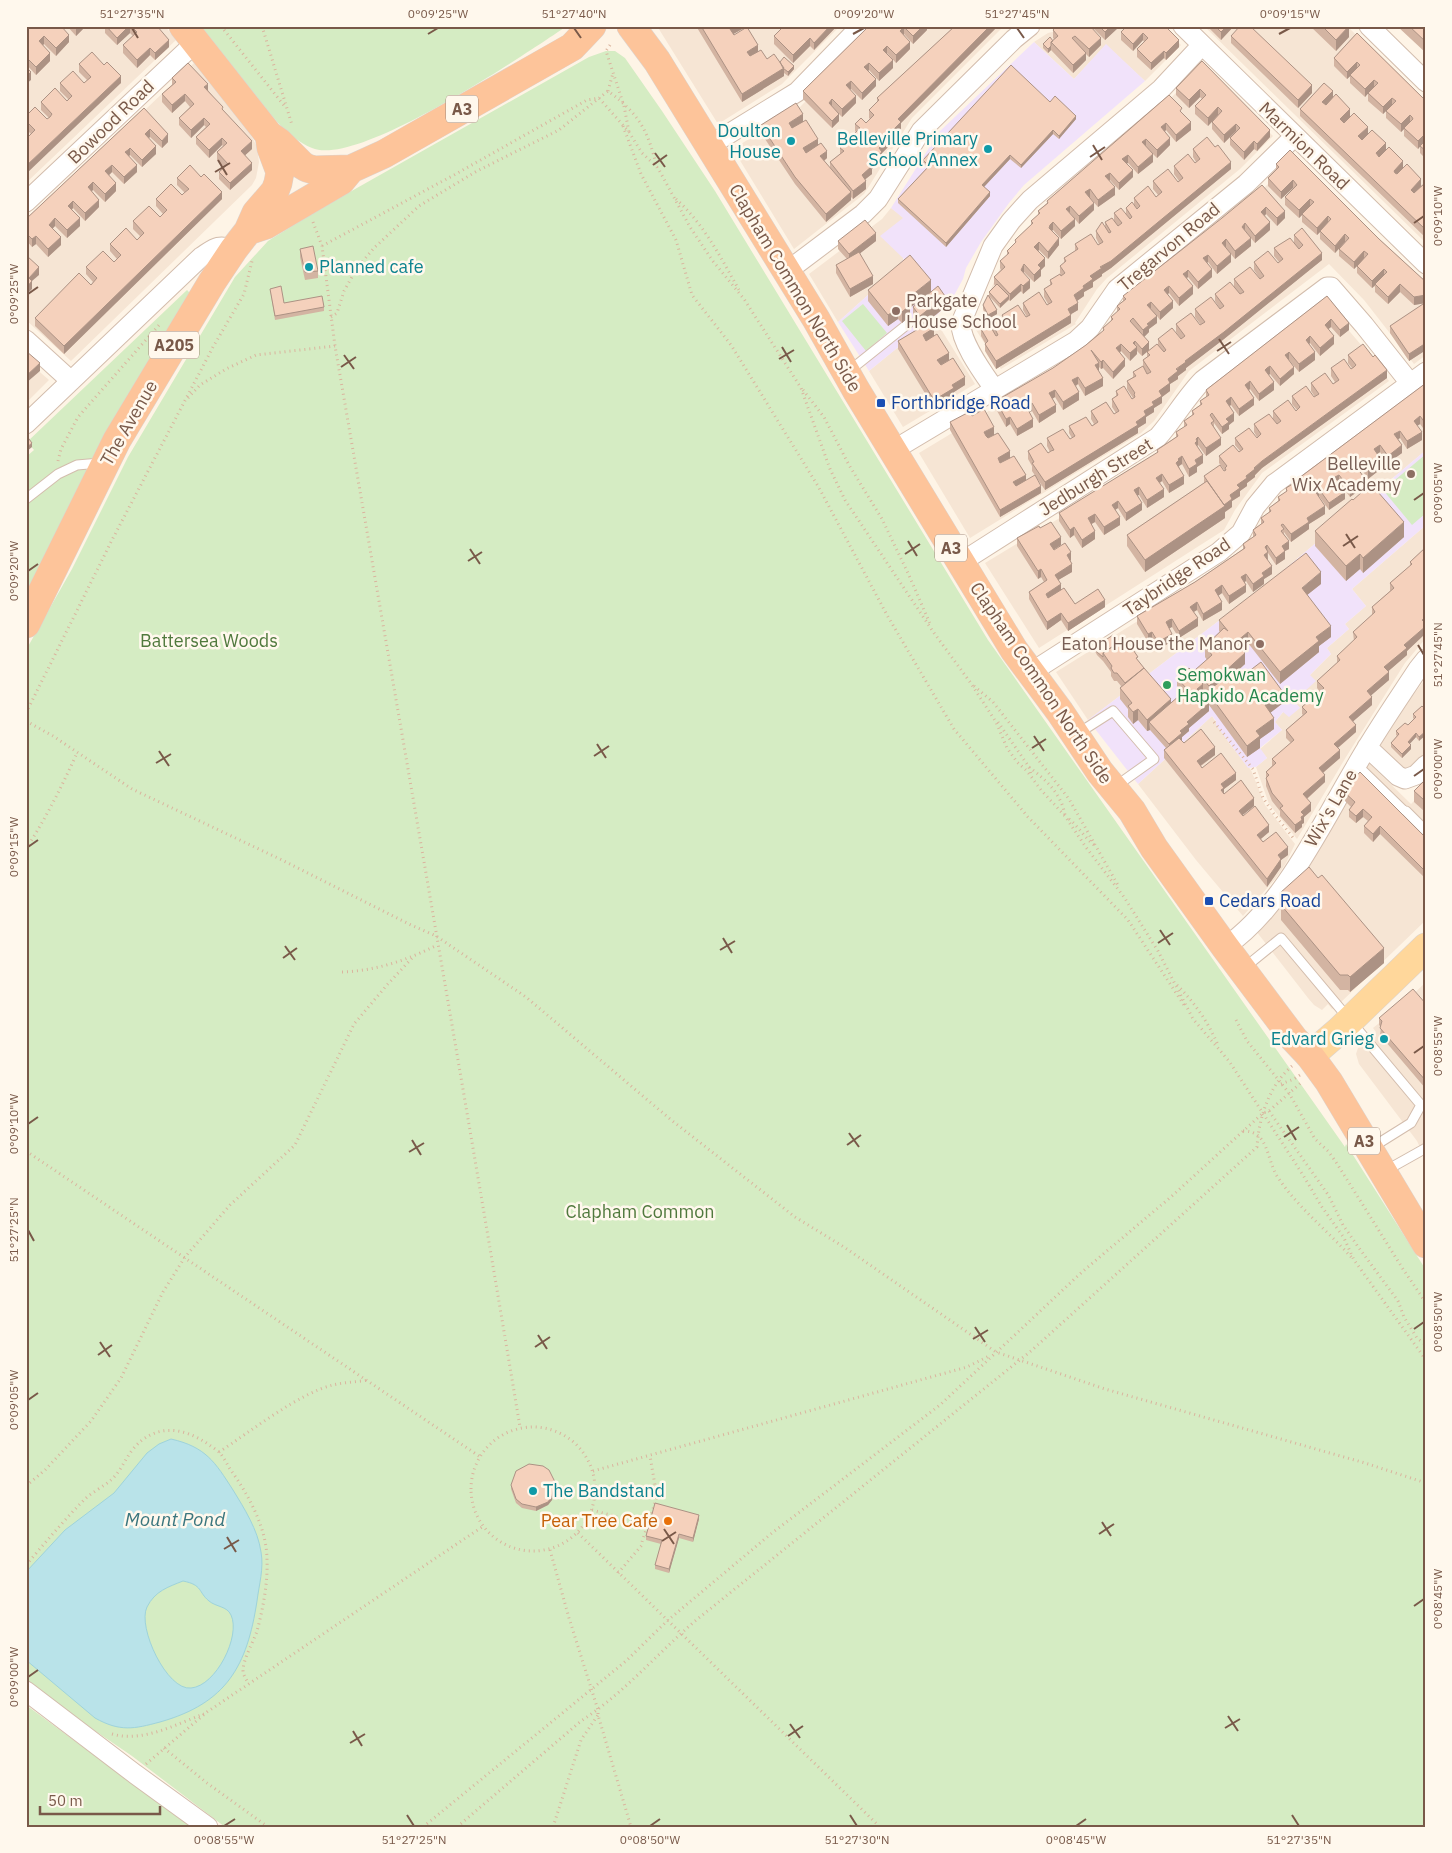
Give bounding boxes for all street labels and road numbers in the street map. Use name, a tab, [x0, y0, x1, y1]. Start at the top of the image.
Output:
street label: Bowood Road	[62, 75, 159, 169]
road number: A3	[446, 96, 478, 122]
street label: Marmion Road	[1254, 97, 1354, 195]
street label: Clapham Common North Side	[724, 180, 867, 396]
street label: Tregarvon Road	[1113, 197, 1224, 296]
road number: A205	[149, 332, 199, 358]
street label: The Avenue	[95, 376, 162, 470]
street label: Jedburgh Street	[1035, 432, 1157, 521]
street label: Taybridge Road	[1119, 532, 1235, 621]
road number: A3	[935, 534, 967, 562]
street label: Clapham Common North Side	[965, 577, 1118, 788]
street label: Wix's Lane	[1299, 765, 1362, 851]
road number: A3	[1348, 1128, 1380, 1154]

